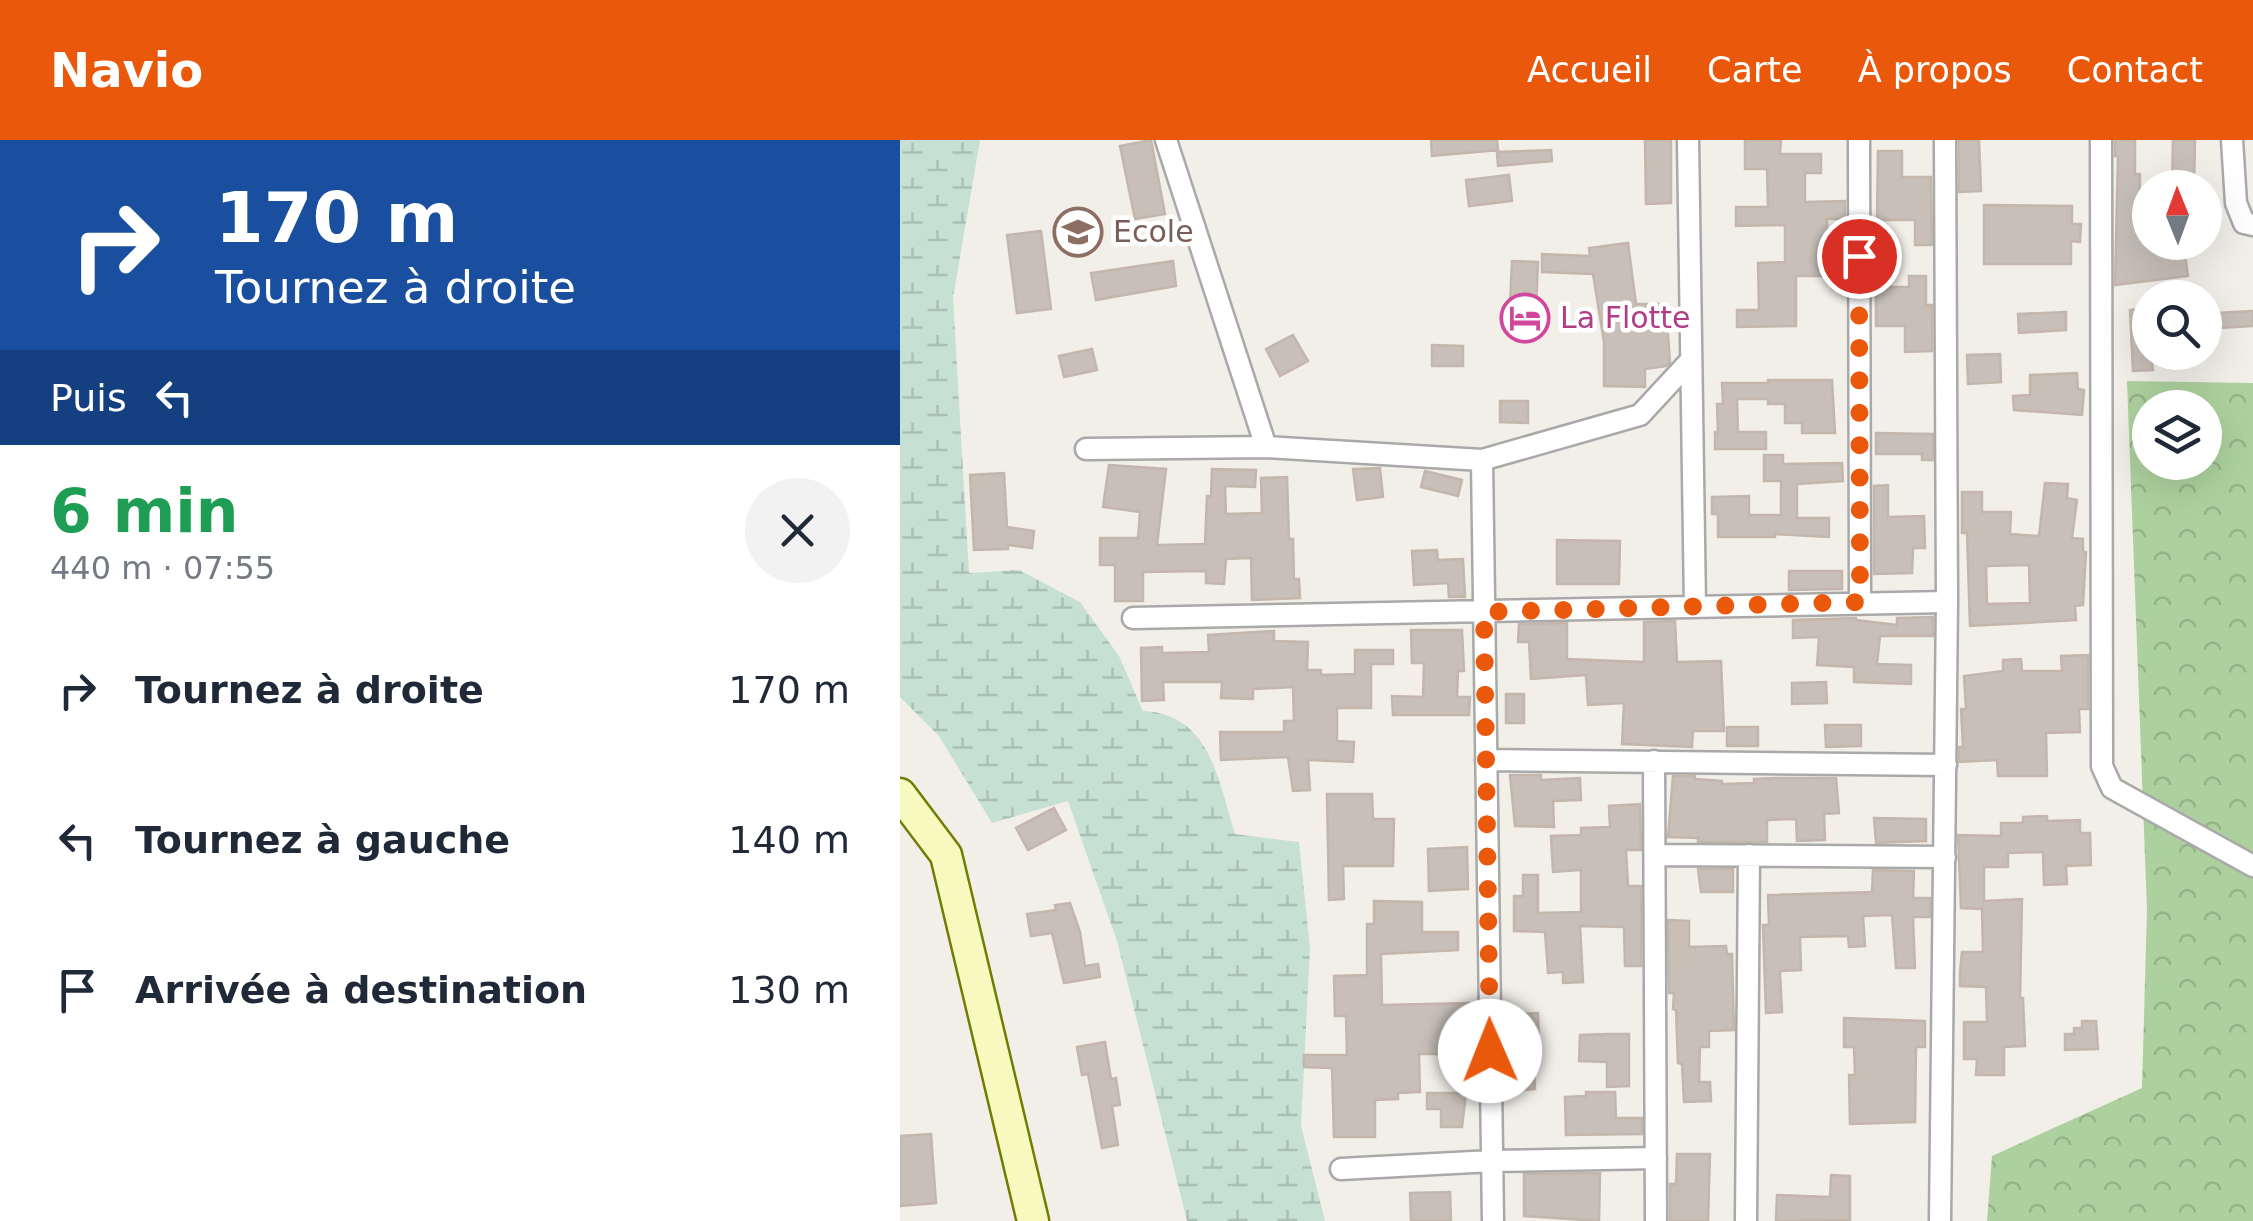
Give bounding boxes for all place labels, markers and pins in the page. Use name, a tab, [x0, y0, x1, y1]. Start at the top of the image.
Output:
school or university icon: Ecole	[1052, 206, 1104, 258]
place label: Ecole	[1113, 214, 1194, 249]
pin	[1817, 214, 1902, 299]
hotel icon: La Flotte	[1499, 292, 1551, 344]
place label: La Flotte	[1560, 300, 1691, 335]

